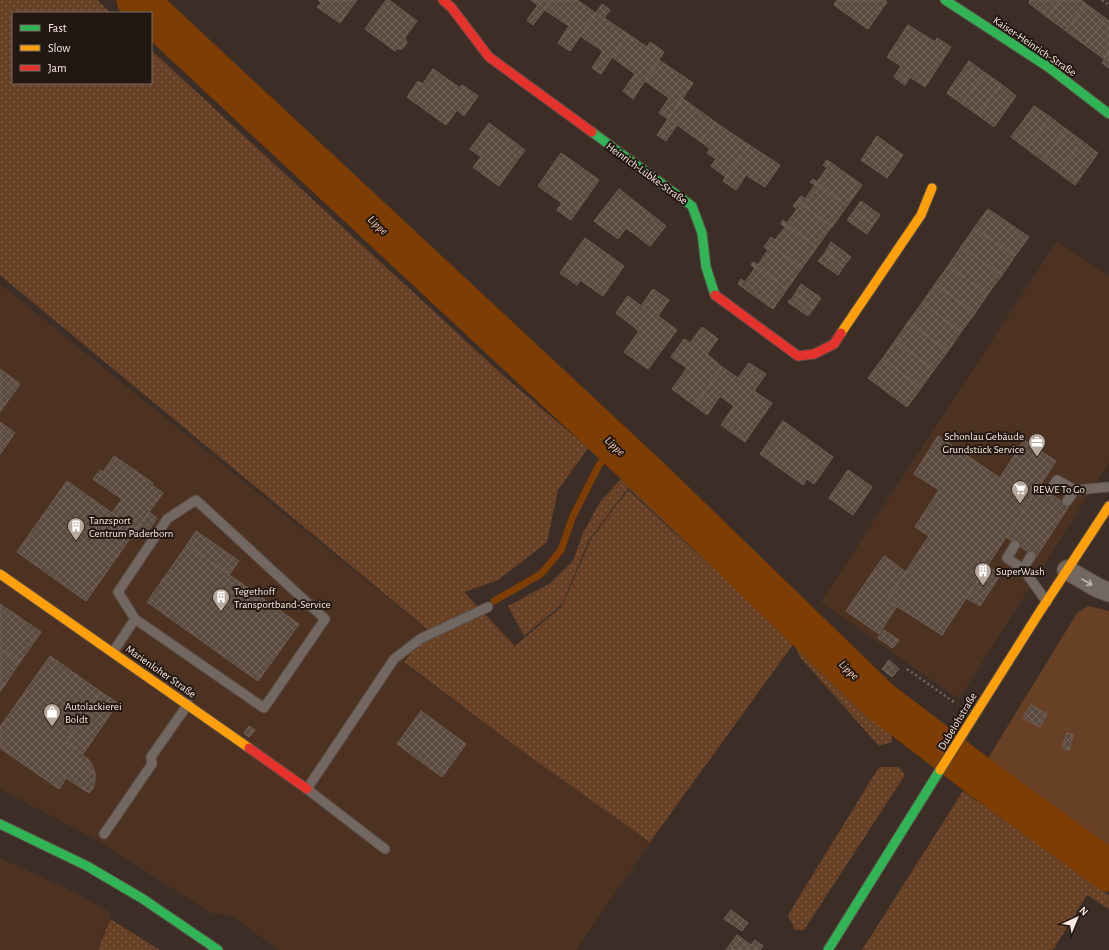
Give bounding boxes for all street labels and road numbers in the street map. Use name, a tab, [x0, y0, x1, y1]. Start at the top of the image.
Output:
street label: Kaiser-Heinrich-Straße	[991, 15, 1078, 78]
street label: Heinrich-Lübke-Straße	[604, 140, 689, 206]
street label: Marienloher Straße	[123, 643, 198, 700]
street label: Dubelohstraße	[936, 691, 979, 752]

